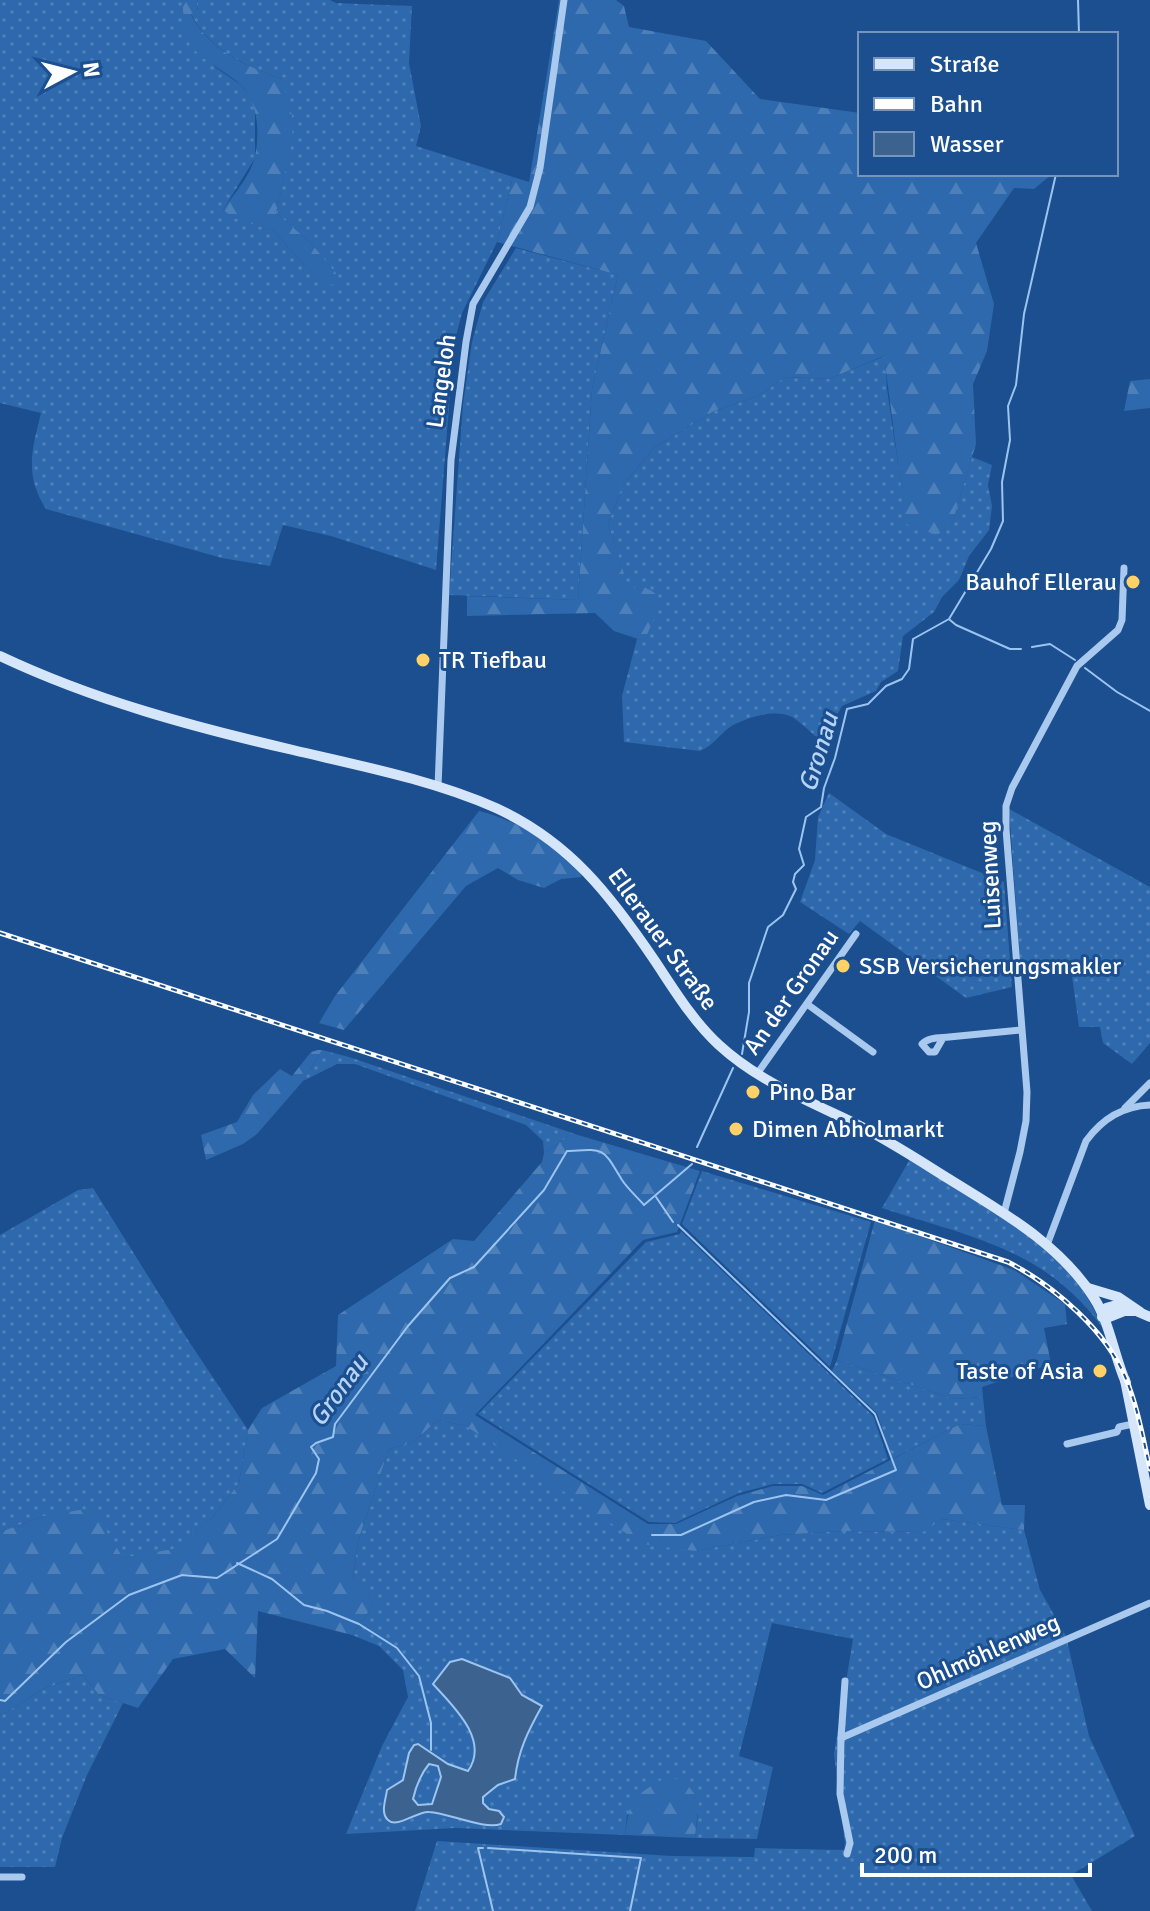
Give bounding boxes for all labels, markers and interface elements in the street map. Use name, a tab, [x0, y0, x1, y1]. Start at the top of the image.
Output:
north arrow	[32, 32, 112, 112]
legend	[858, 32, 1118, 176]
text: Straße	[930, 49, 1000, 79]
text: N	[77, 60, 106, 79]
text: Bahn	[930, 89, 983, 119]
text: Wasser	[930, 129, 1004, 159]
street label: Langeloh	[420, 332, 462, 430]
place label: Bauhof Ellerau	[965, 567, 1117, 597]
marker: Bauhof Ellerau	[1124, 573, 1142, 591]
place label: TR Tiefbau	[439, 645, 547, 675]
marker: TR Tiefbau	[414, 651, 432, 669]
water label: Gronau	[792, 707, 847, 796]
street label: Luisenweg	[972, 820, 1008, 930]
street label: Ellerauer Straße	[601, 862, 725, 1016]
street label: An der Gronau	[737, 923, 845, 1061]
place label: SSB Versicherungsmakler	[859, 951, 1121, 981]
marker: SSB Versicherungsmakler	[834, 957, 852, 975]
place label: Pino Bar	[769, 1077, 856, 1107]
marker: Pino Bar	[744, 1083, 762, 1101]
place label: Dimen Abholmarkt	[752, 1114, 944, 1144]
marker: Dimen Abholmarkt	[727, 1120, 745, 1138]
water label: Gronau	[302, 1347, 377, 1433]
place label: Taste of Asia	[956, 1356, 1084, 1386]
marker: Taste of Asia	[1091, 1362, 1109, 1380]
street label: Ohlmöhlenweg	[912, 1607, 1064, 1697]
scale bar	[862, 1827, 1090, 1877]
text: 200 m	[874, 1840, 937, 1870]

